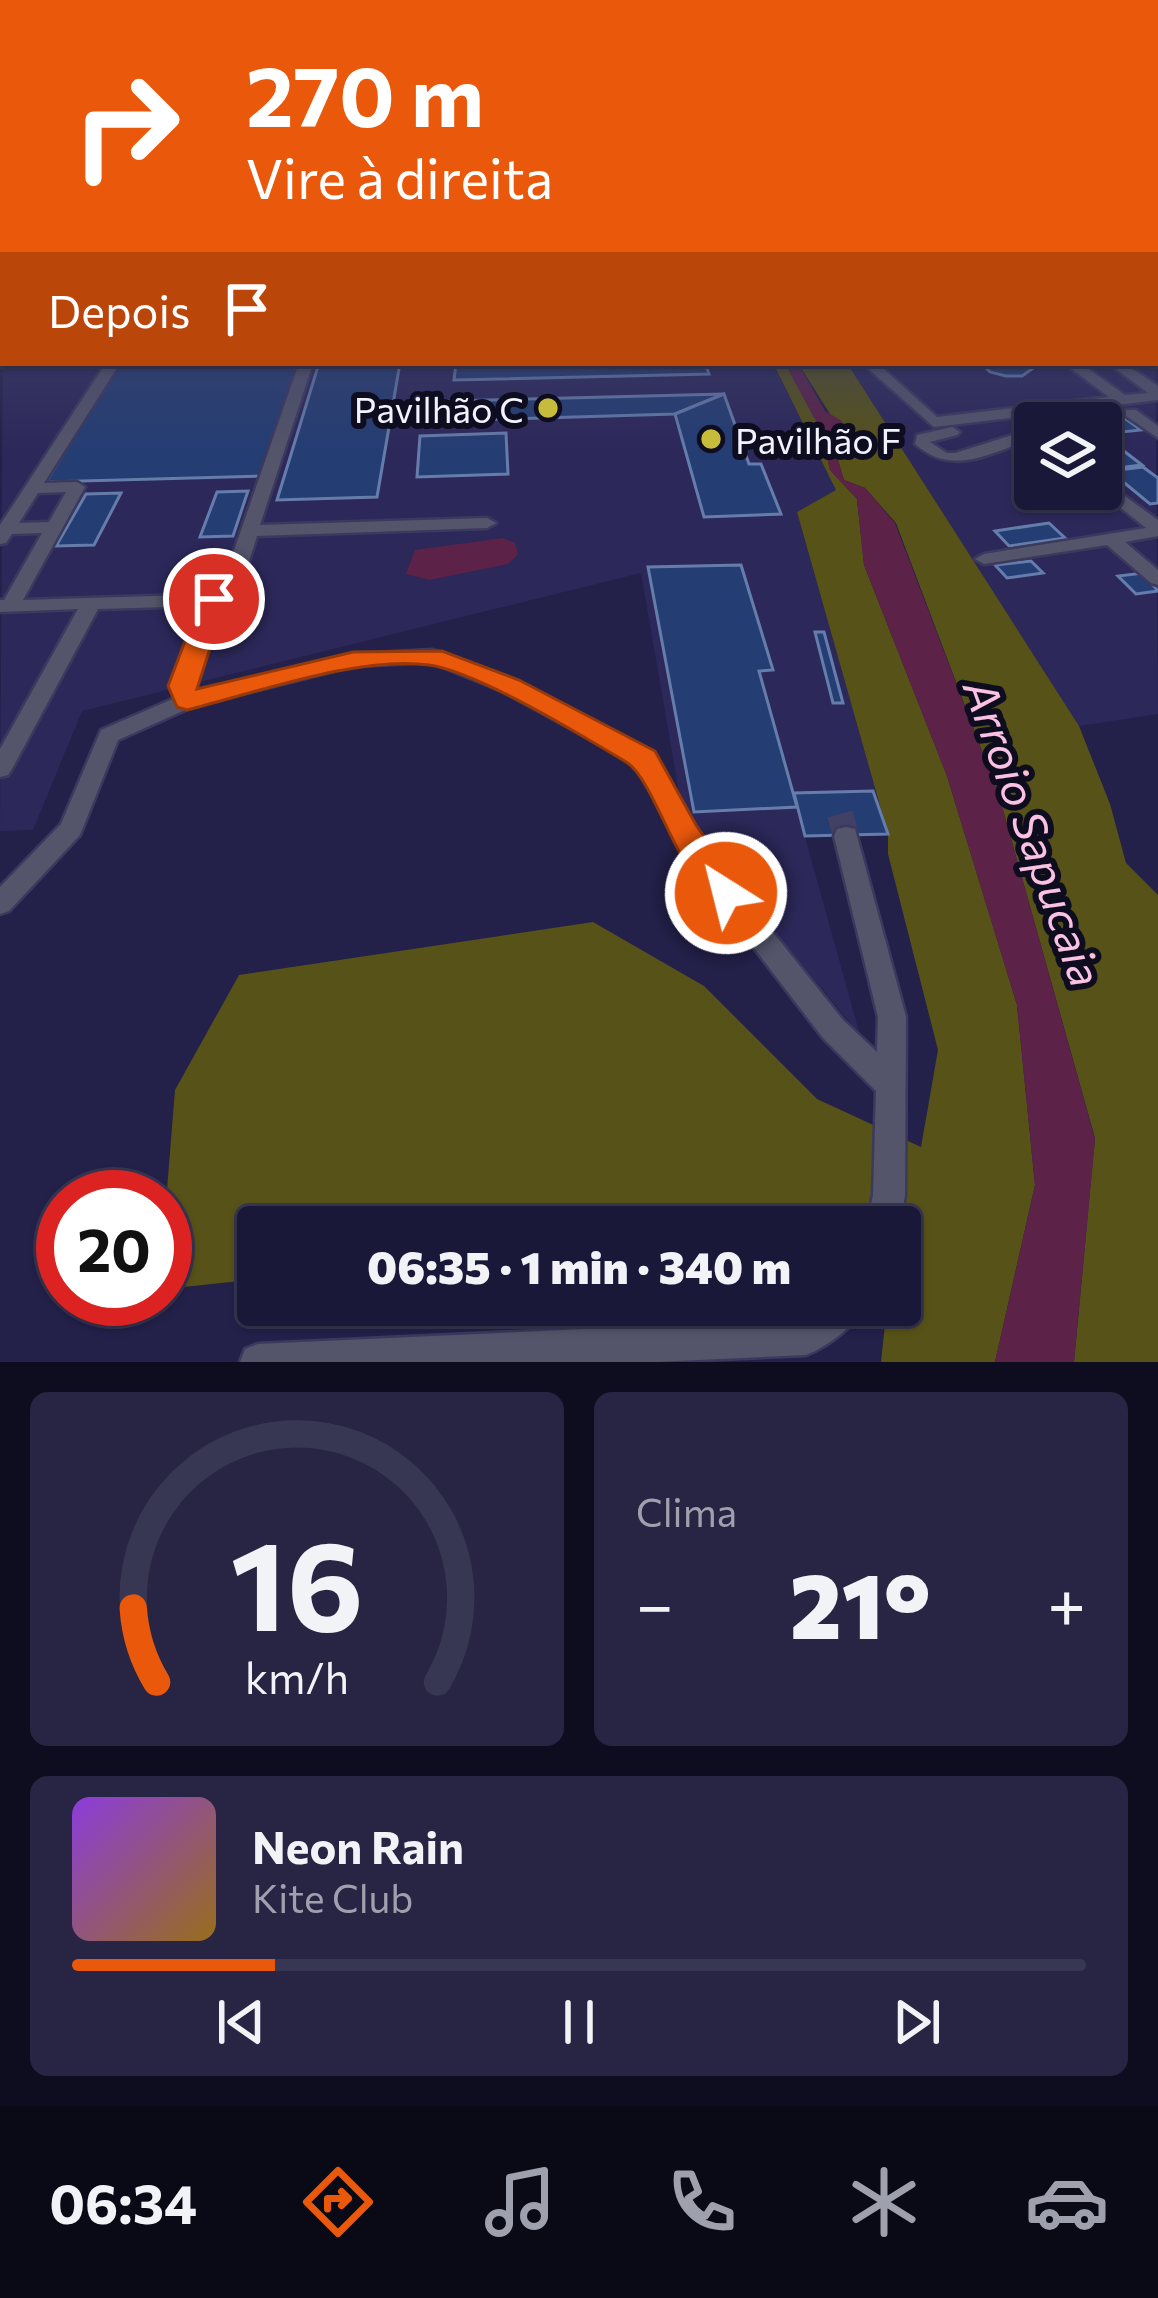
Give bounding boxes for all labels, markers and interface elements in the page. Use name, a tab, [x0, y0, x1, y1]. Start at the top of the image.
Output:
text: 270 m	[246, 42, 484, 144]
icon: right	[48, 48, 204, 204]
text: Vire à direita	[246, 144, 553, 210]
icon: arrive	[214, 276, 280, 342]
text: Depois	[48, 282, 190, 337]
place label: Pavilhão C	[354, 386, 524, 430]
marker: Pavilhão C	[535, 395, 561, 421]
map controls	[1014, 402, 1122, 510]
button: layers	[1014, 402, 1122, 510]
place label: Pavilhão F	[735, 417, 901, 461]
marker: Pavilhão F	[698, 426, 724, 452]
pin	[163, 548, 265, 650]
icon: arrive	[181, 566, 247, 632]
water label: Arroio Sapucaia	[953, 669, 1116, 993]
position arrow	[663, 830, 789, 956]
speed limit sign: 20	[36, 1170, 192, 1326]
text: 06:35 · 1 min · 340 m	[367, 1238, 791, 1293]
text: Clima	[636, 1487, 737, 1535]
text: 16	[230, 1504, 364, 1657]
text: 21°	[790, 1547, 931, 1658]
text: −	[636, 1562, 674, 1643]
text: +	[1047, 1562, 1086, 1643]
text: km/h	[245, 1650, 349, 1703]
text: Neon Rain	[252, 1818, 464, 1873]
text: Kite Club	[252, 1873, 413, 1921]
icon: previous	[208, 1989, 274, 2055]
icon: pause	[546, 1989, 612, 2055]
icon: next	[884, 1989, 950, 2055]
icon: directions	[296, 2160, 380, 2244]
icon: music	[478, 2160, 562, 2244]
icon: phone	[660, 2160, 744, 2244]
icon: climate	[842, 2160, 926, 2244]
icon: car	[1025, 2160, 1109, 2244]
text: 06:34	[49, 2169, 197, 2235]

